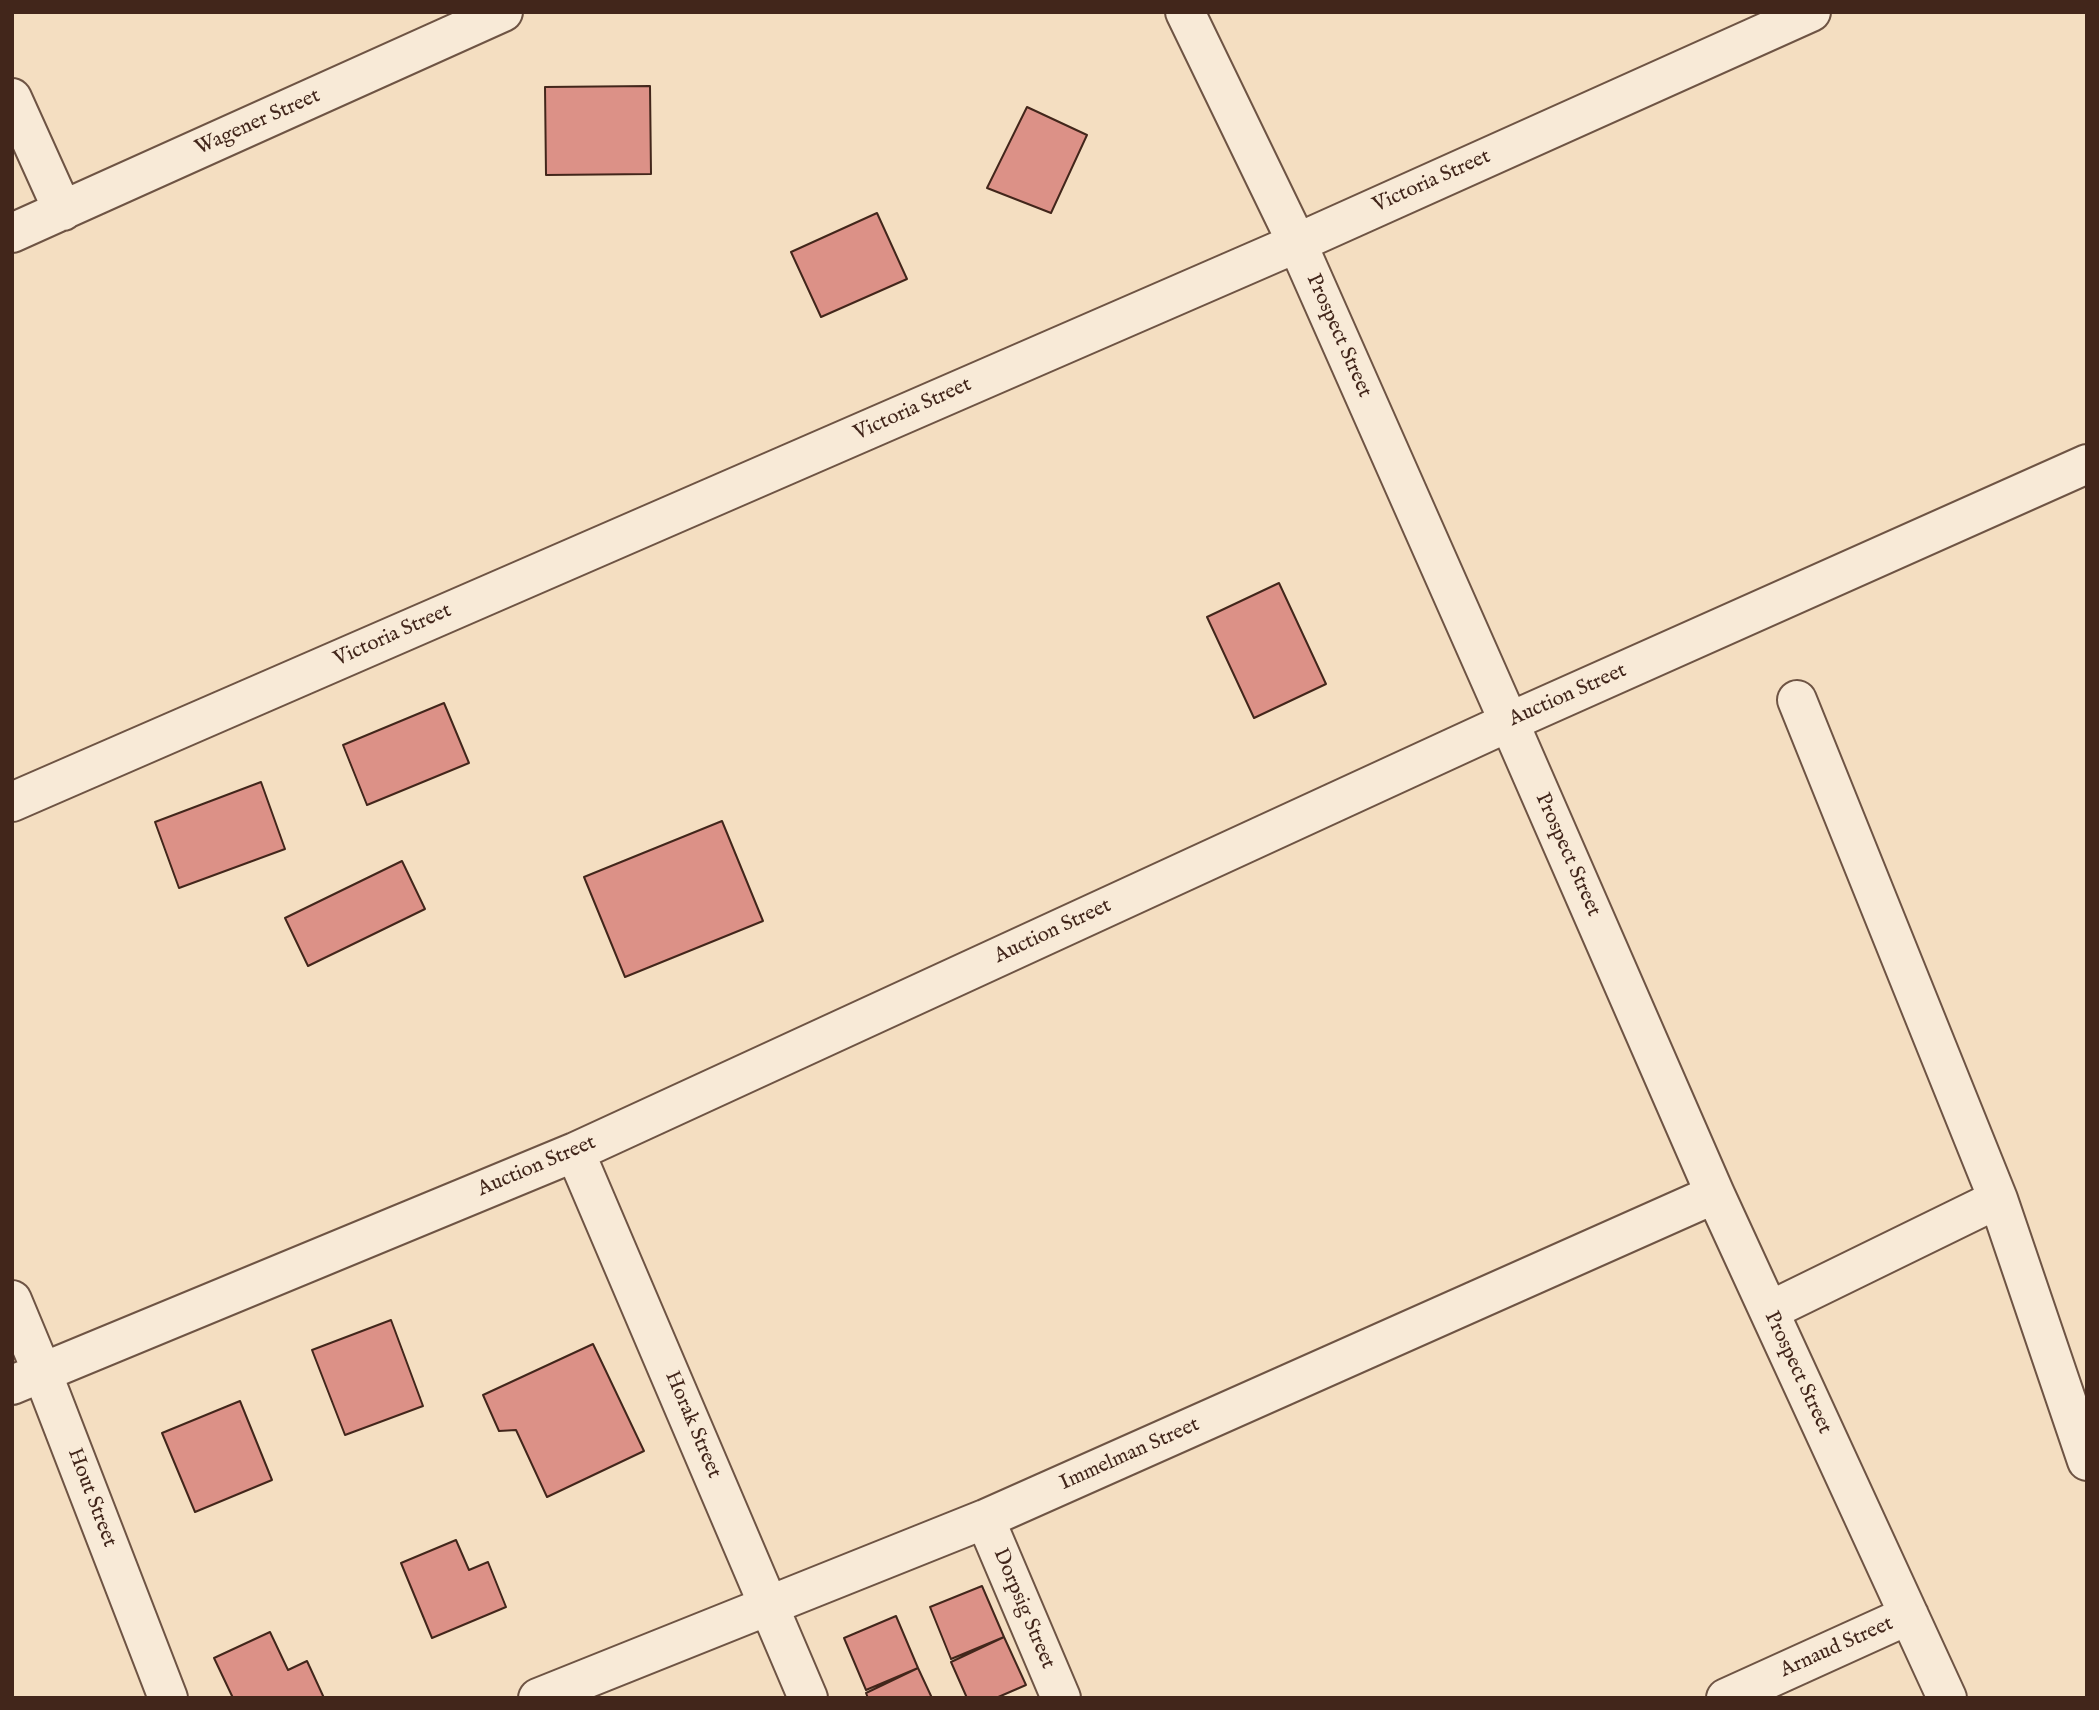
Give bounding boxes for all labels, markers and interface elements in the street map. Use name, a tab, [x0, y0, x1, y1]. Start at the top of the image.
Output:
street label: Wagener Street	[192, 84, 324, 162]
street label: Victoria Street	[1369, 145, 1495, 219]
street label: Prospect Street	[1300, 270, 1376, 402]
street label: Victoria Street	[850, 373, 976, 447]
street label: Victoria Street	[330, 599, 456, 673]
street label: Auction Street	[1505, 659, 1631, 733]
street label: Prospect Street	[1529, 789, 1605, 921]
street label: Auction Street	[991, 894, 1115, 970]
street label: Auction Street	[474, 1131, 600, 1203]
street label: Prospect Street	[1758, 1308, 1836, 1438]
street label: Horak Street	[658, 1368, 726, 1482]
street label: Immelman Street	[1056, 1413, 1204, 1497]
street label: Hout Street	[61, 1445, 121, 1551]
street label: Dorpsig Street	[986, 1545, 1060, 1673]
street label: Arnaud Street	[1777, 1612, 1897, 1684]

